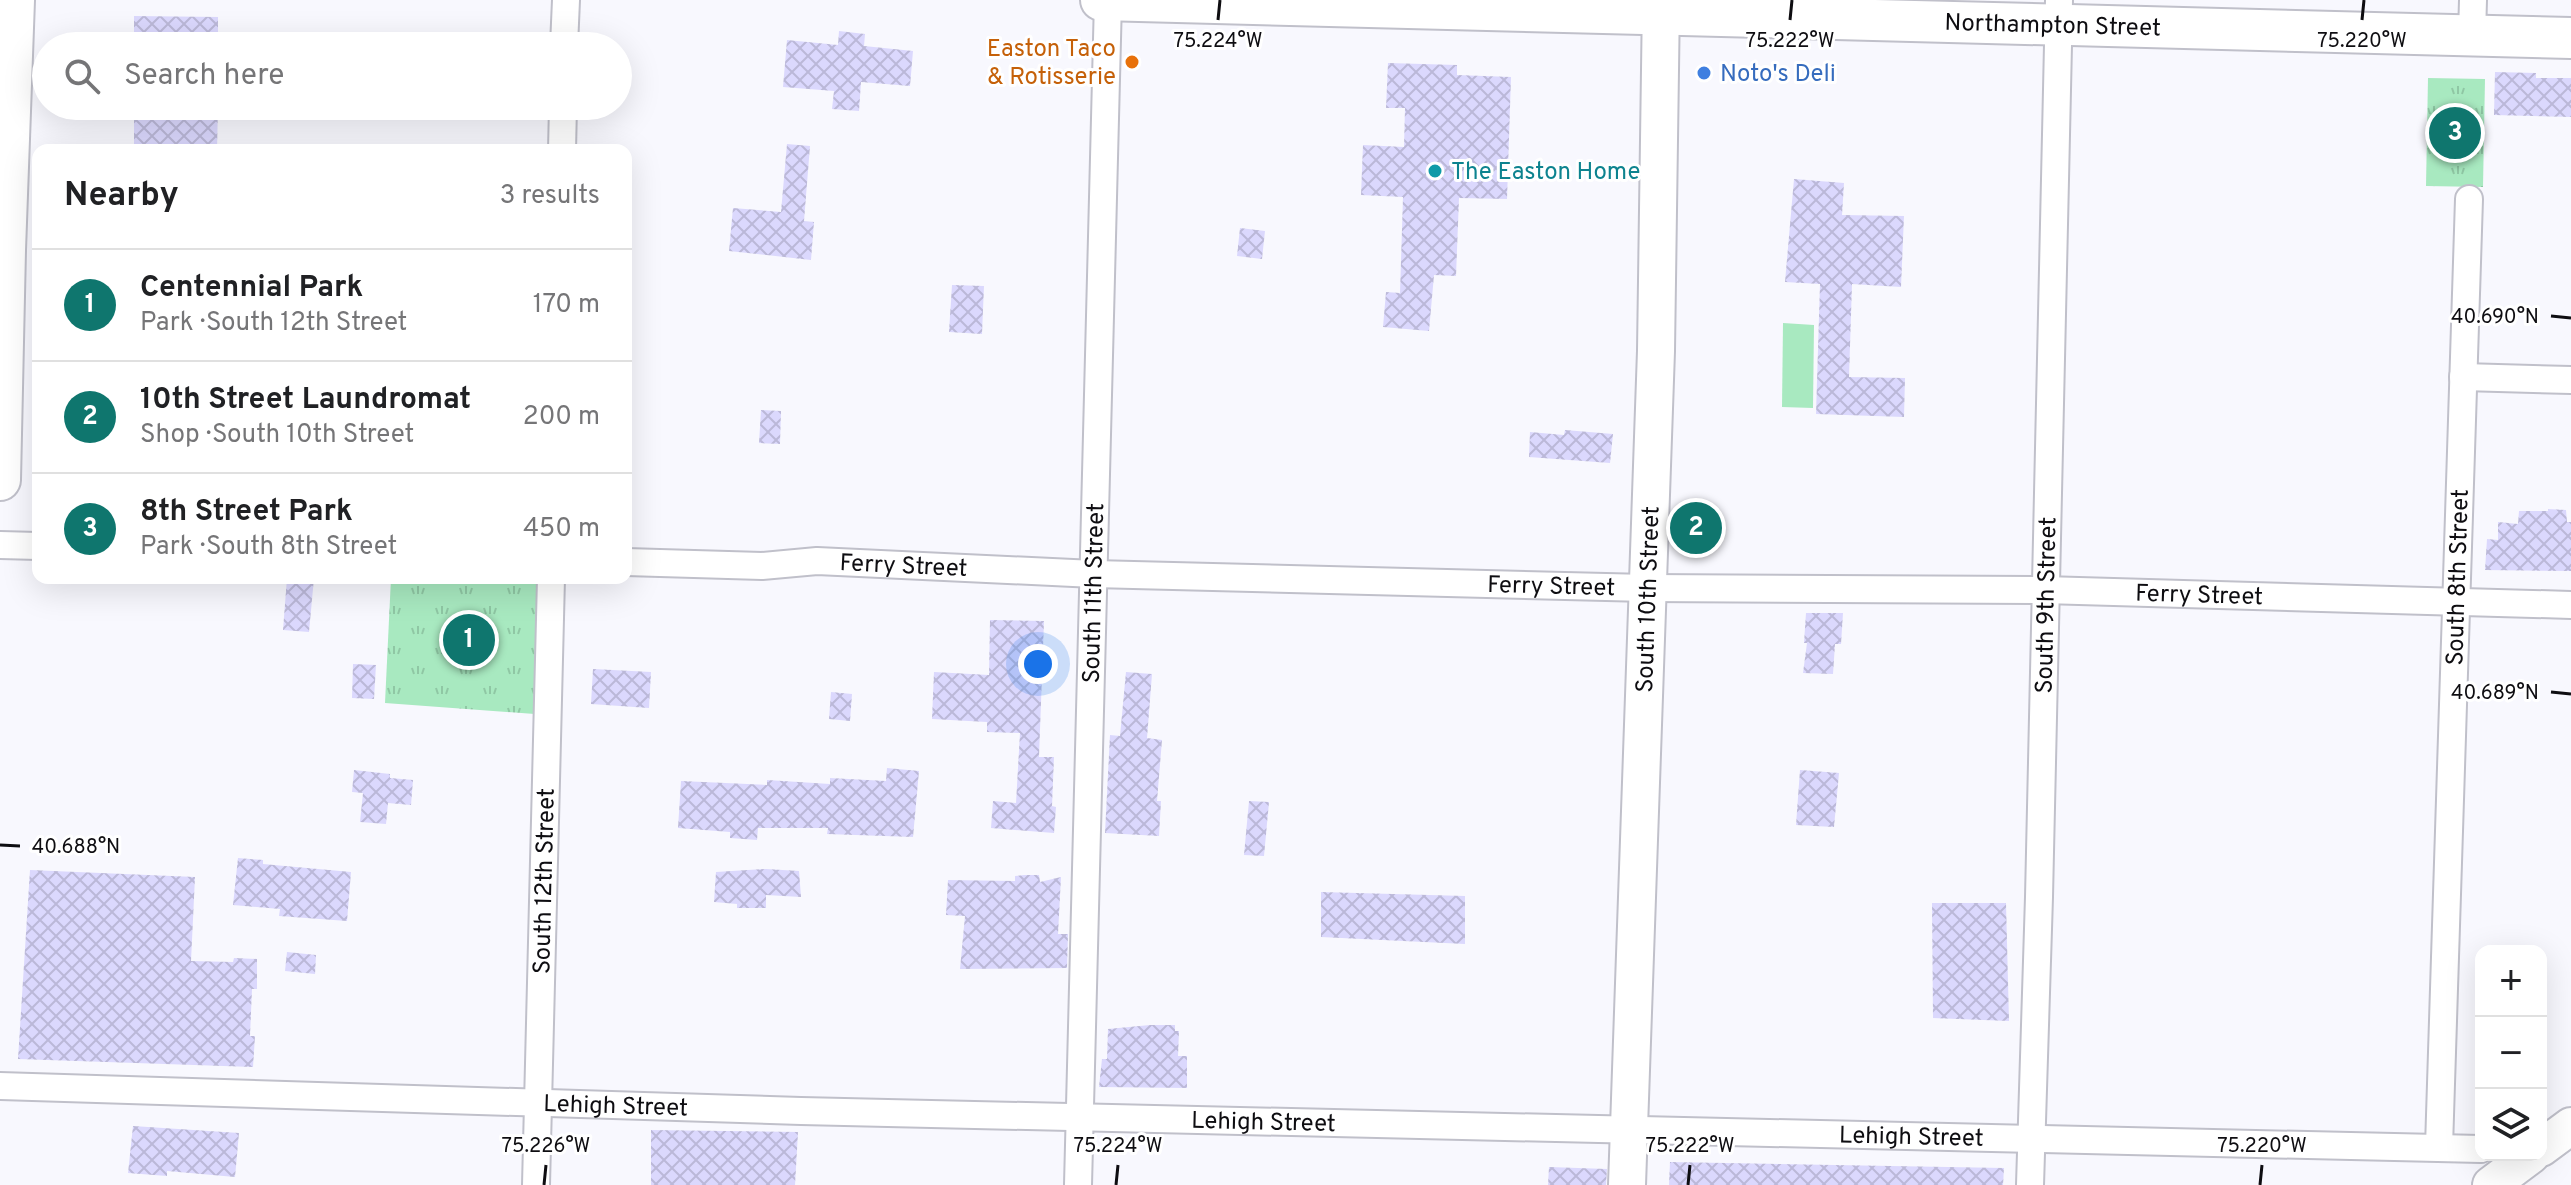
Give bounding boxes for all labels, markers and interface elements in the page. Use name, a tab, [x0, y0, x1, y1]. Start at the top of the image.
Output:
street label: Northampton Street	[1944, 9, 2161, 44]
text: 75.224°W	[1173, 29, 1263, 55]
text: 75.222°W	[1745, 29, 1835, 55]
text: 75.220°W	[2317, 29, 2407, 55]
search box	[32, 32, 632, 120]
place label: Easton Taco & Rotisserie	[987, 35, 1116, 93]
marker: Easton Taco & Rotisserie	[1123, 53, 1141, 71]
icon: search	[60, 54, 104, 98]
text: Search here	[124, 58, 284, 95]
place label: Noto's Deli	[1720, 60, 1836, 90]
marker: Noto's Deli	[1695, 64, 1713, 82]
pin: 3	[2429, 103, 2481, 163]
place label: The Easton Home	[1451, 158, 1640, 188]
marker: The Easton Home	[1426, 162, 1444, 180]
text: Nearby	[64, 175, 179, 218]
text: 3 results	[500, 180, 600, 213]
text: Centennial Park	[140, 270, 363, 307]
text: 1	[85, 289, 95, 322]
text: 170 m	[533, 289, 600, 322]
text: 40.690°N	[2451, 305, 2539, 331]
text: Park · South 12th Street	[140, 307, 407, 340]
text: 10th Street Laundromat	[140, 382, 471, 419]
text: 2	[82, 401, 98, 434]
text: 200 m	[523, 401, 600, 434]
text: Shop · South 10th Street	[140, 419, 414, 452]
street label: South 8th Street	[2441, 489, 2477, 666]
text: 8th Street Park	[140, 494, 353, 531]
pin: 2	[1670, 498, 1722, 558]
street label: South 11th Street	[1078, 503, 1112, 684]
street label: South 10th Street	[1631, 506, 1668, 693]
text: 3	[82, 513, 98, 546]
text: 450 m	[523, 513, 600, 546]
street label: South 9th Street	[2031, 517, 2064, 694]
text: Park · South 8th Street	[140, 531, 397, 564]
street label: Ferry Street	[839, 549, 968, 585]
street label: Ferry Street	[1487, 571, 1616, 604]
street label: Ferry Street	[2135, 580, 2264, 613]
pin: 1	[443, 610, 495, 670]
your location	[1018, 644, 1058, 684]
text: 40.689°N	[2451, 681, 2539, 707]
street label: South 12th Street	[528, 788, 563, 975]
text: 40.688°N	[32, 835, 120, 861]
map controls	[2475, 945, 2547, 1161]
button: +	[2475, 945, 2547, 1017]
button: −	[2475, 1017, 2547, 1089]
button: layers	[2475, 1089, 2547, 1161]
street label: Lehigh Street	[543, 1090, 688, 1124]
street label: Lehigh Street	[1191, 1107, 1336, 1140]
street label: Lehigh Street	[1839, 1121, 1984, 1155]
text: 75.226°W	[502, 1134, 590, 1160]
text: 75.224°W	[1073, 1134, 1163, 1160]
text: 75.222°W	[1645, 1134, 1735, 1160]
text: 75.220°W	[2217, 1134, 2307, 1160]

